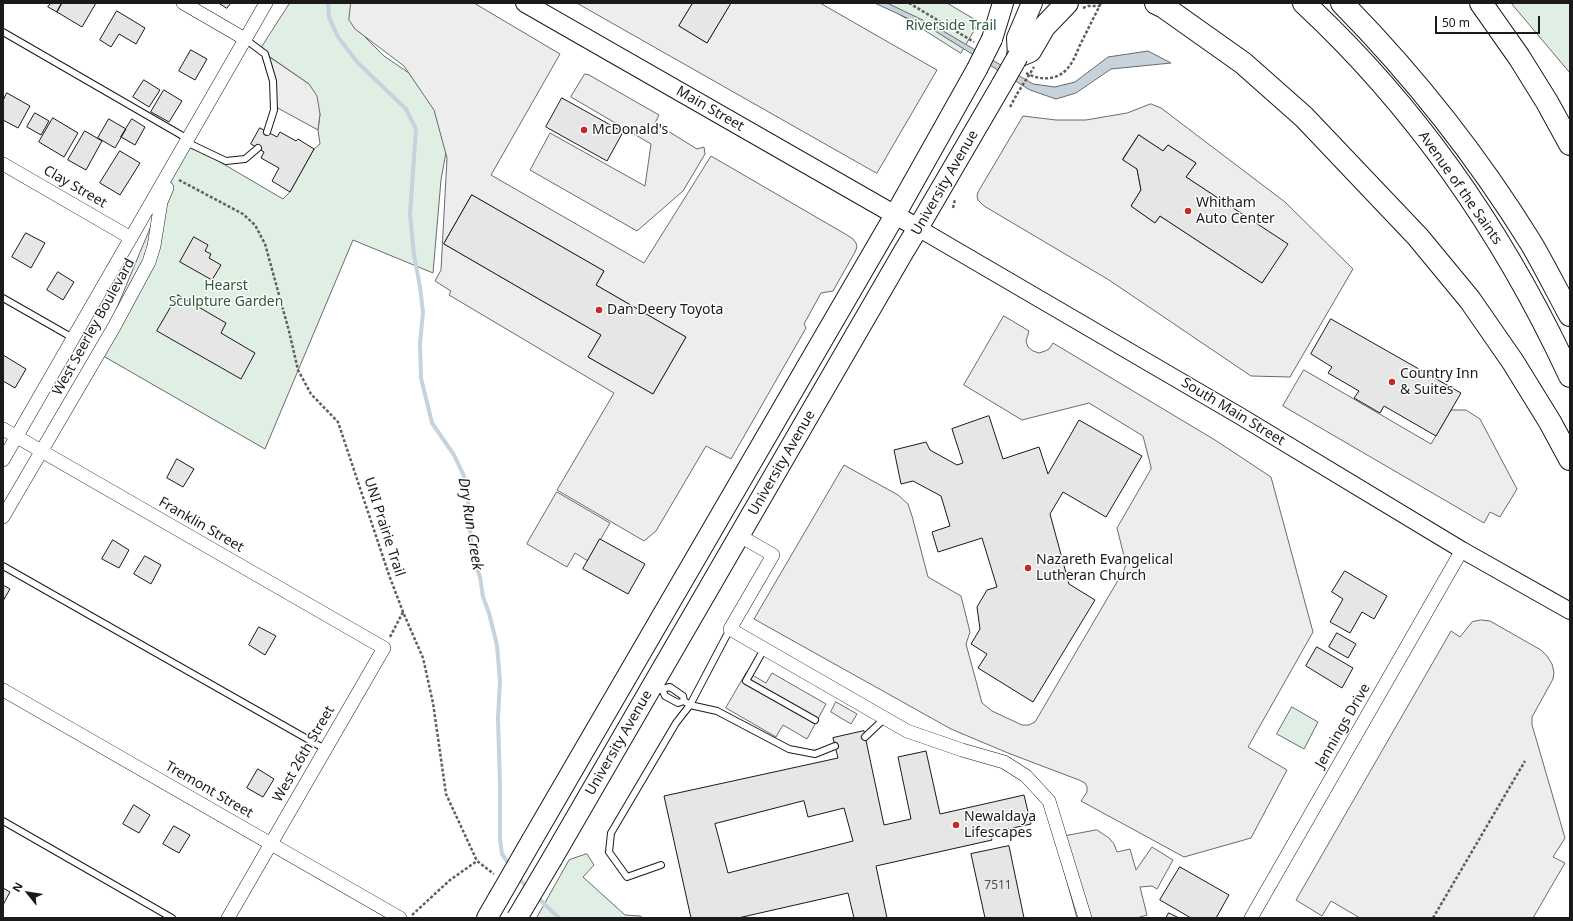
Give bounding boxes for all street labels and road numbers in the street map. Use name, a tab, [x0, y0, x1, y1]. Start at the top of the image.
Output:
street label: Main Street	[673, 83, 747, 135]
street label: University Avenue	[908, 127, 982, 239]
street label: Avenue of the Saints	[1415, 128, 1505, 248]
street label: Clay Street	[40, 162, 110, 212]
street label: West Seerley Boulevard	[49, 256, 139, 398]
street label: South Main Street	[1178, 374, 1288, 450]
street label: University Avenue	[745, 407, 819, 519]
street label: UNI Prairie Trail	[360, 475, 408, 579]
street label: Franklin Street	[156, 494, 246, 556]
street label: Jennings Drive	[1312, 681, 1374, 771]
street label: University Avenue	[582, 687, 656, 799]
street label: West 26th Street	[270, 703, 338, 805]
street label: Tremont Street	[162, 758, 256, 822]

